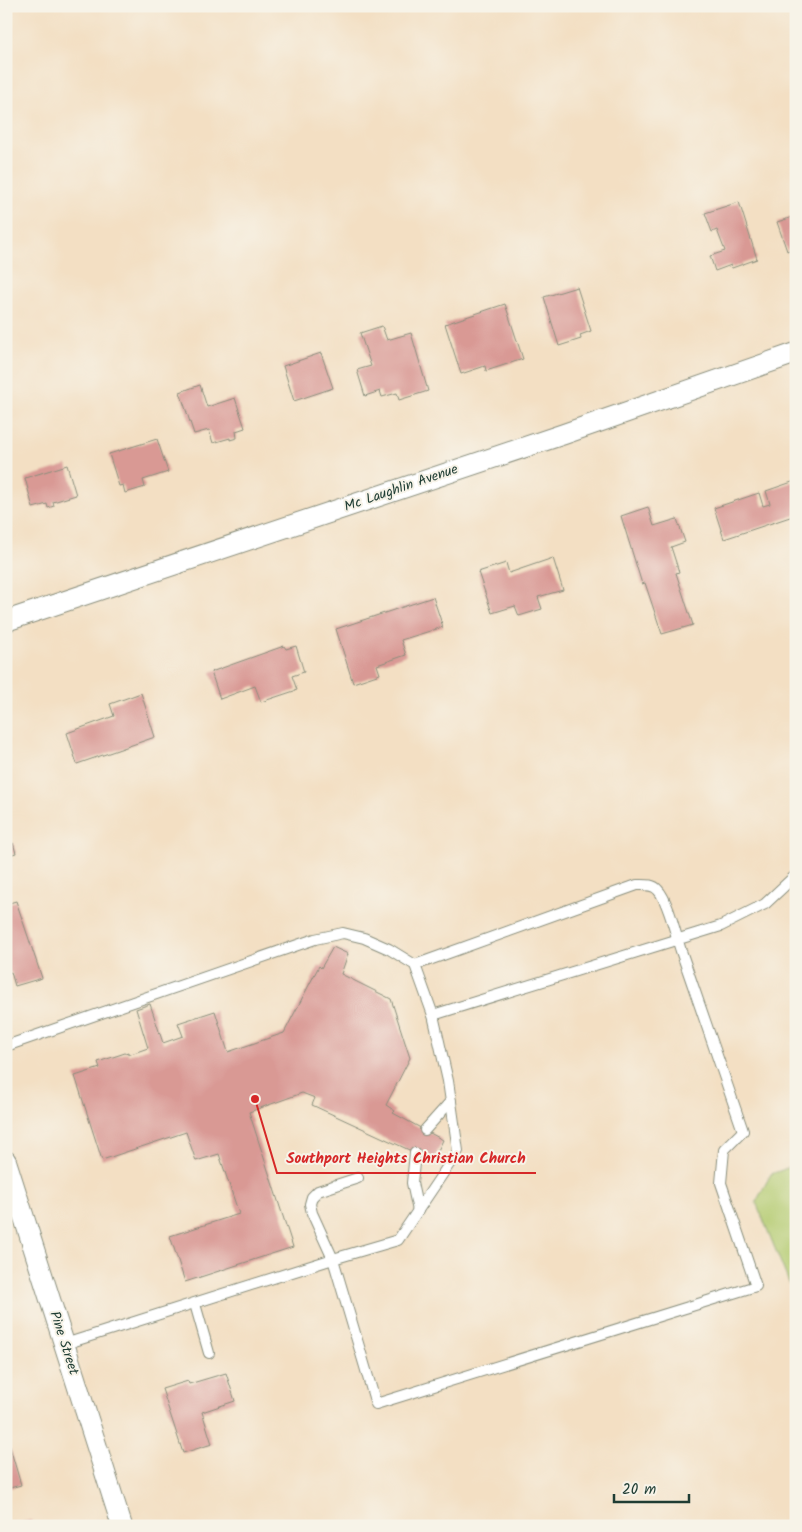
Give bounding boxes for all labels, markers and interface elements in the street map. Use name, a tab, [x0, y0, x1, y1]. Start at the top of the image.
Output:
street label: Mc Laughlin Avenue	[341, 458, 462, 518]
callout: Southport Heights Christian Church	[277, 1143, 536, 1173]
text: Southport Heights Christian Church	[286, 1147, 526, 1171]
street label: Pine Street	[43, 1308, 85, 1378]
scale bar	[614, 1472, 690, 1504]
text: 20 m	[622, 1478, 656, 1502]

